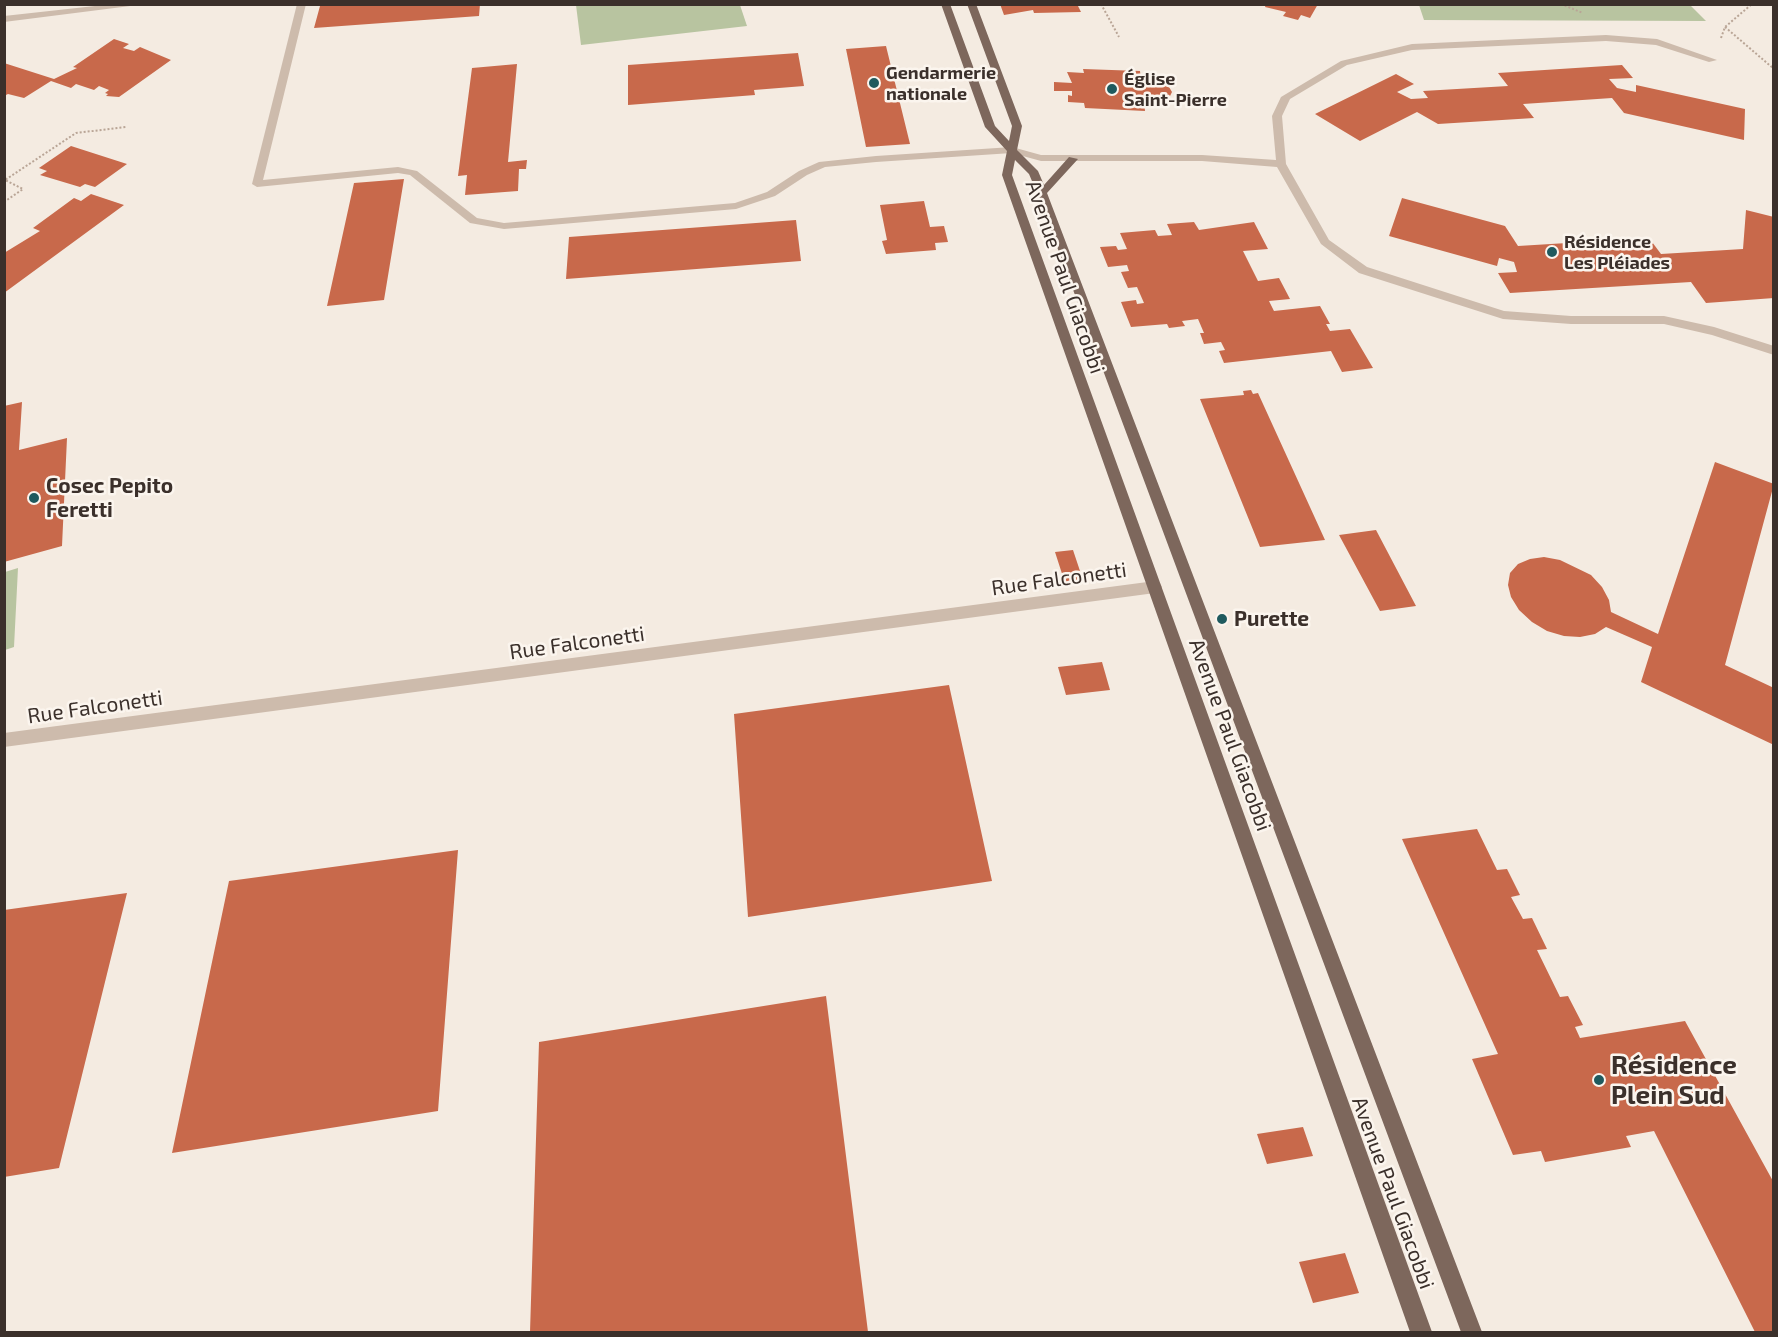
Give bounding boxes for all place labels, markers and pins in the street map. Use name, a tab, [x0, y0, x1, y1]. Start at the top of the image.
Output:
place label: Gendarmerie nationale	[886, 62, 996, 104]
place label: Église Saint-Pierre	[1124, 68, 1227, 110]
marker: Gendarmerie nationale	[867, 76, 881, 90]
marker: Église Saint-Pierre	[1105, 82, 1119, 96]
place label: Résidence Les Pléiades	[1564, 231, 1670, 274]
marker: Résidence Les Pléiades	[1545, 245, 1559, 259]
place label: Cosec Pepito Feretti	[46, 473, 173, 523]
marker: Cosec Pepito Feretti	[27, 491, 41, 505]
place label: Purette	[1234, 606, 1309, 632]
marker: Purette	[1215, 612, 1229, 626]
place label: Résidence Plein Sud	[1611, 1049, 1737, 1110]
marker: Résidence Plein Sud	[1592, 1073, 1606, 1087]

